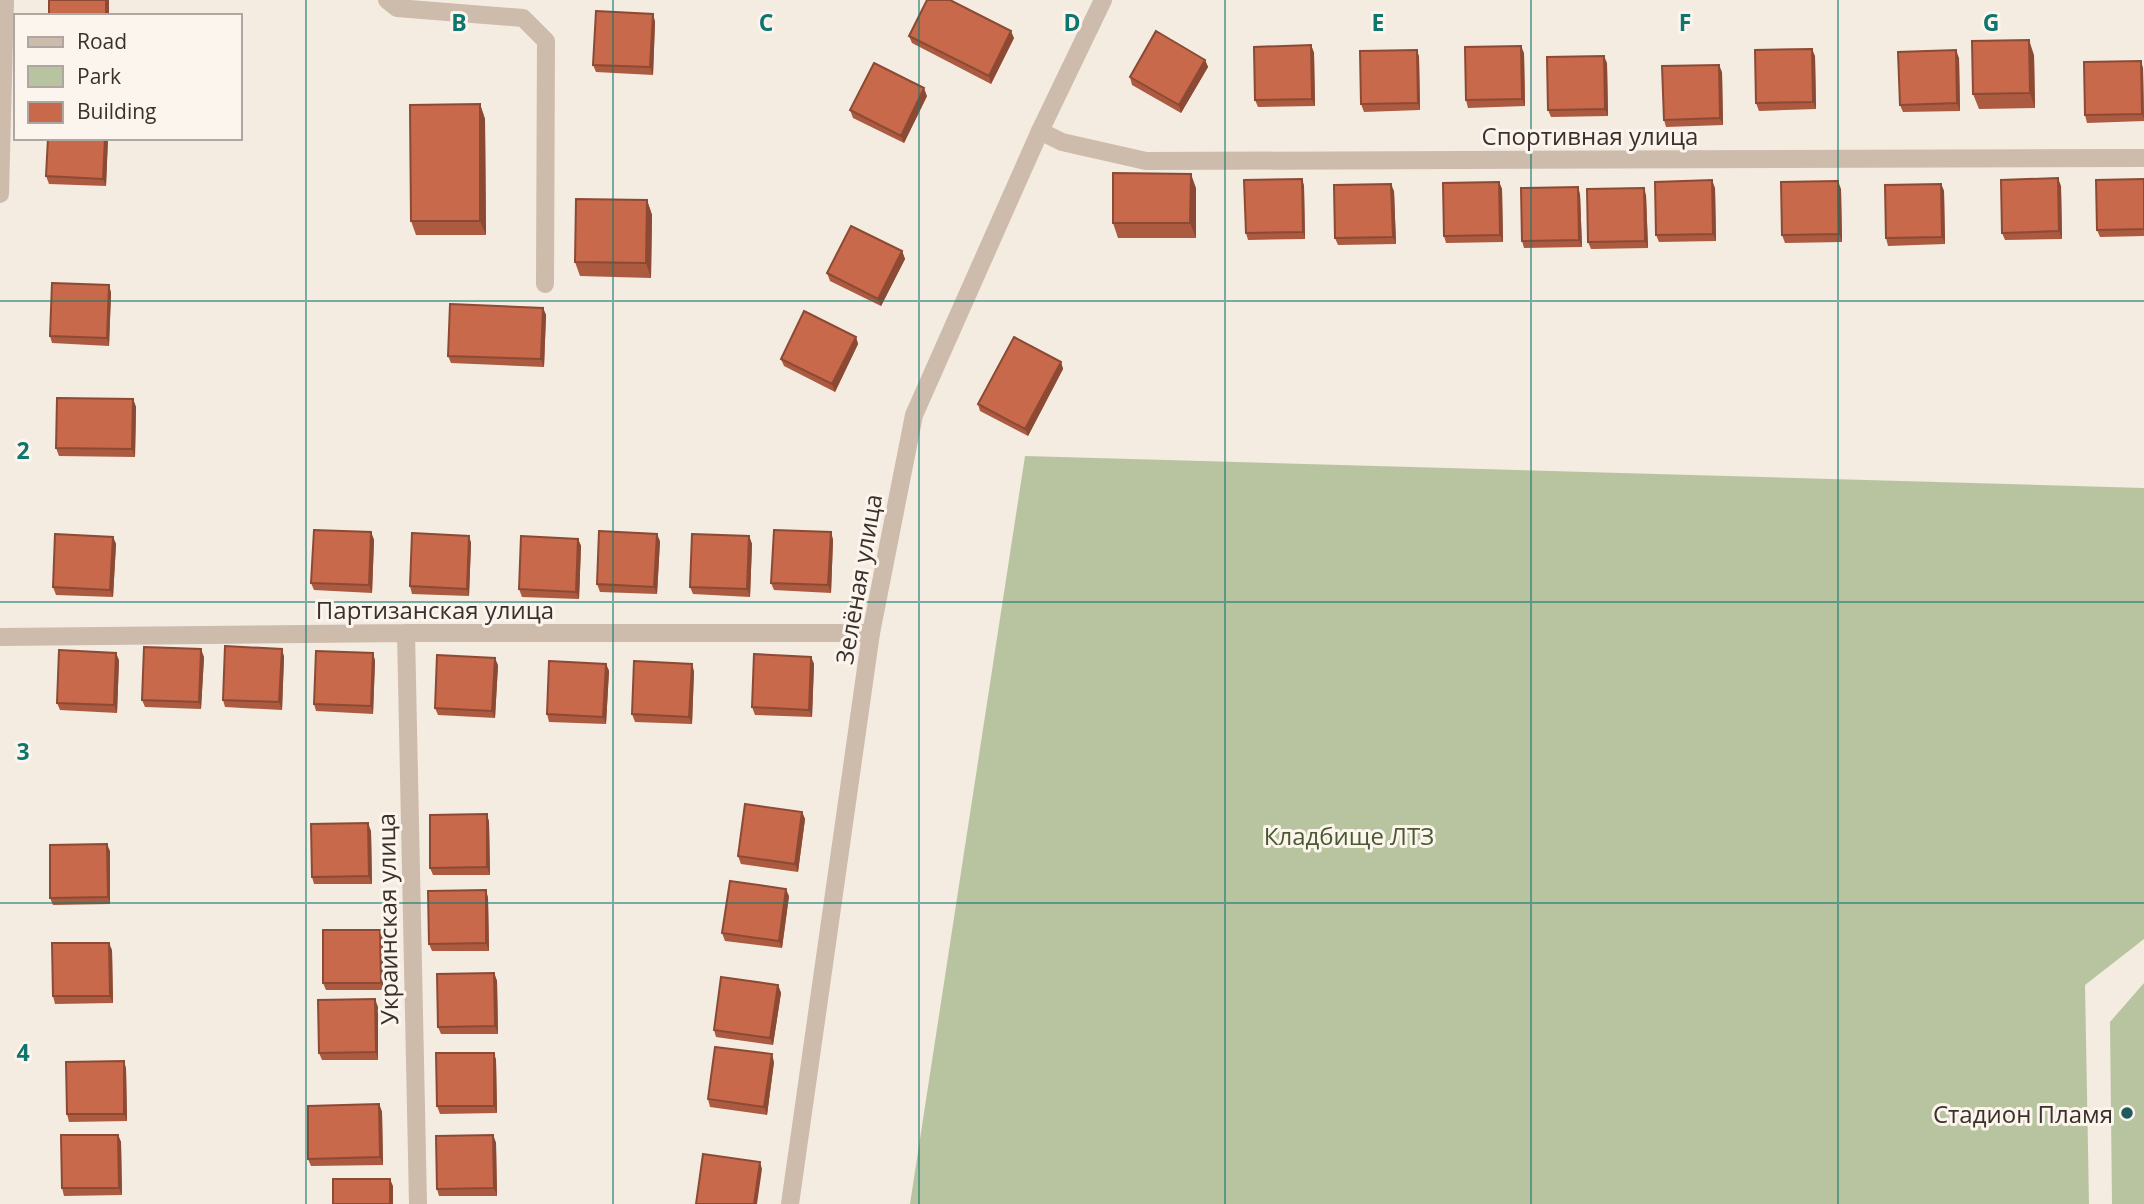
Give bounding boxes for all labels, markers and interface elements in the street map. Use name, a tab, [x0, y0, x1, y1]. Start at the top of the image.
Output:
text: B	[451, 6, 467, 38]
text: C	[759, 6, 773, 38]
text: D	[1063, 6, 1081, 38]
text: E	[1372, 6, 1384, 38]
text: F	[1679, 6, 1691, 38]
text: G	[1983, 6, 1999, 38]
legend	[14, 14, 242, 140]
text: Road	[77, 27, 127, 55]
text: Park	[77, 62, 121, 90]
text: Building	[77, 97, 156, 125]
street label: Спортивная улица	[1482, 119, 1698, 152]
text: 2	[16, 434, 30, 466]
street label: Зелёная улица	[827, 491, 889, 667]
street label: Партизанская улица	[316, 593, 554, 626]
text: 3	[16, 735, 30, 767]
street label: Украинская улица	[369, 813, 405, 1025]
park label: Кладбище ЛТЗ	[1264, 819, 1434, 852]
text: 4	[16, 1036, 30, 1068]
place label: Стадион Пламя	[1933, 1097, 2113, 1130]
marker: Стадион Пламя	[2119, 1105, 2135, 1121]

